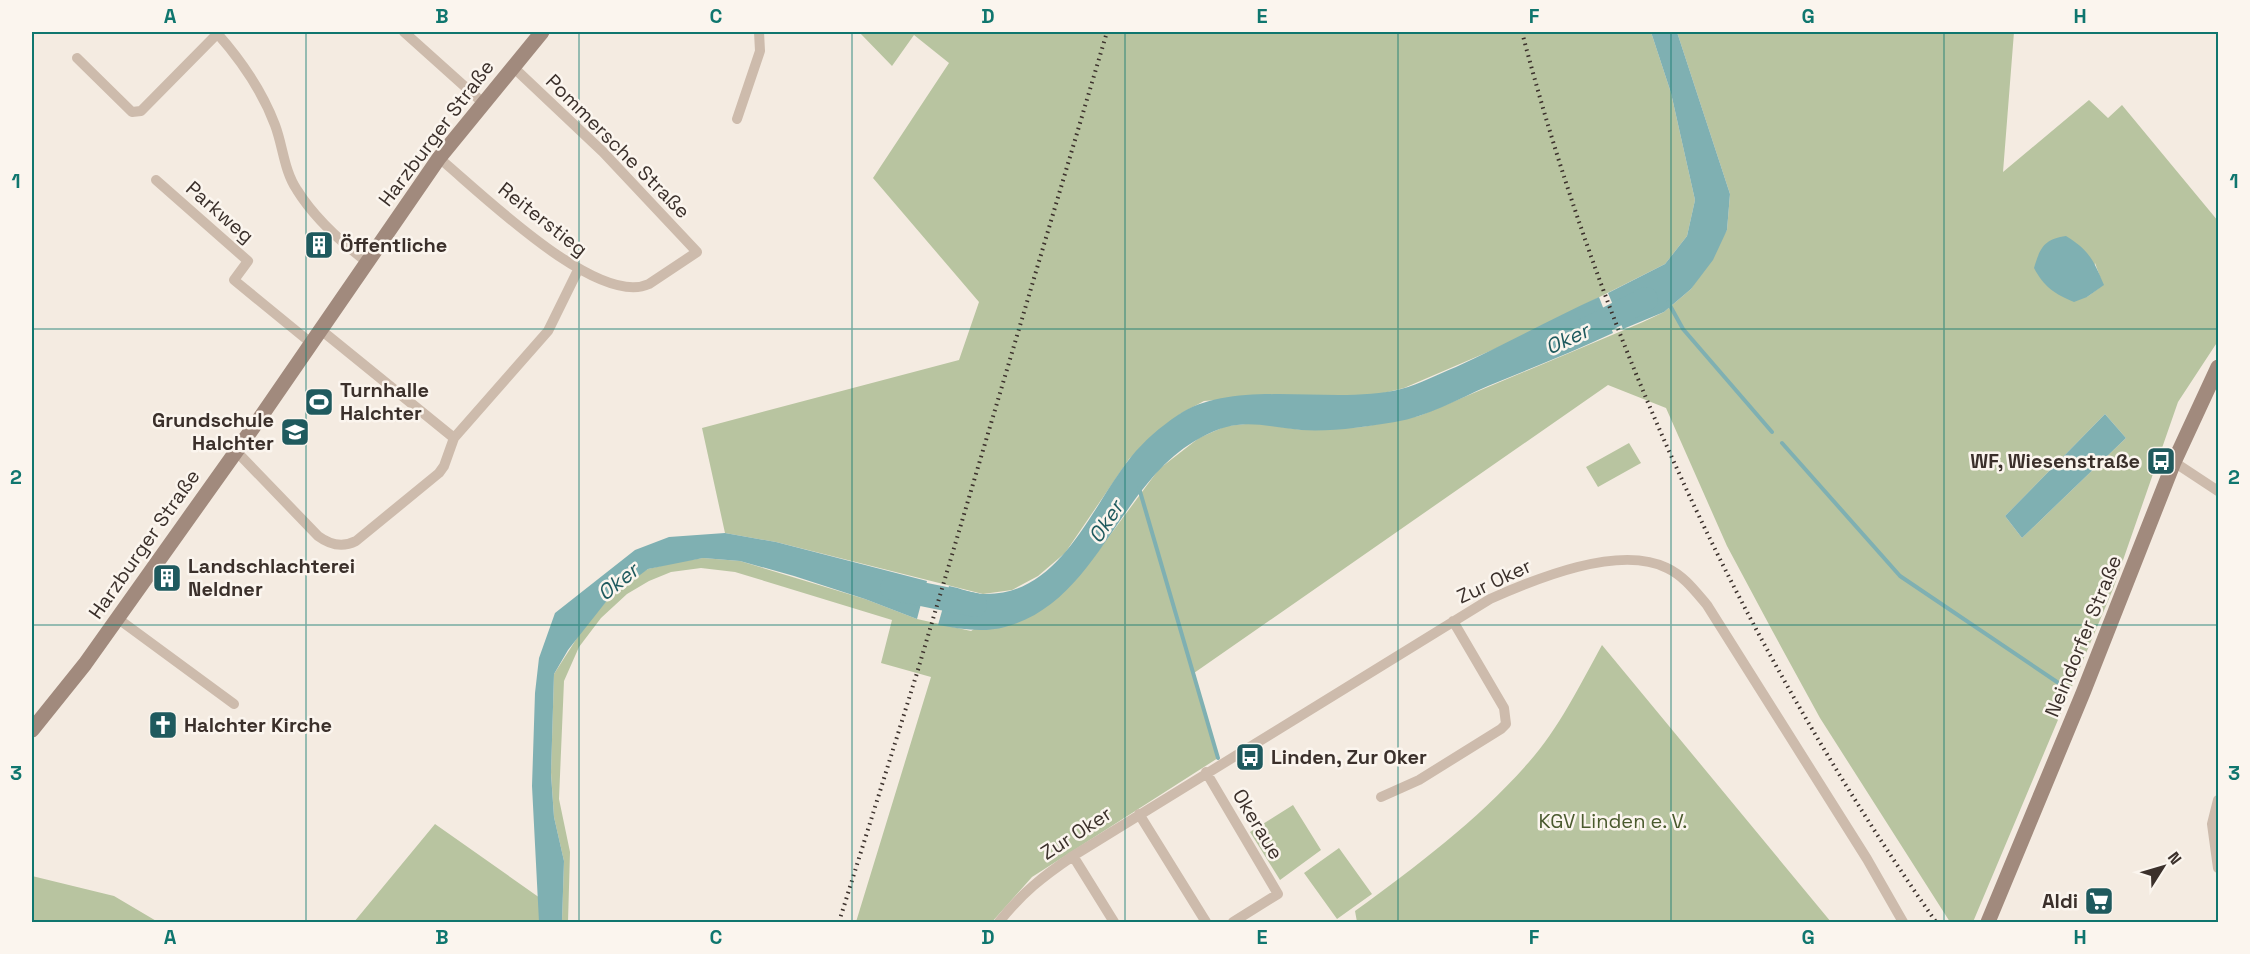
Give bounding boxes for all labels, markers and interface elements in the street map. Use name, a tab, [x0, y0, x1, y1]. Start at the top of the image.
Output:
text: A	[164, 3, 177, 29]
text: B	[435, 3, 449, 29]
text: C	[710, 3, 723, 29]
text: D	[981, 3, 995, 29]
text: E	[1256, 3, 1268, 29]
text: F	[1529, 3, 1540, 29]
text: G	[1801, 3, 1815, 29]
text: H	[2073, 3, 2087, 29]
street label: Harzburger Straße	[372, 55, 500, 211]
street label: Pommersche Straße	[540, 68, 696, 224]
text: 1	[11, 168, 21, 194]
text: 1	[2229, 168, 2239, 194]
street label: Parkweg	[180, 175, 260, 249]
street label: Reiterstieg	[493, 176, 593, 262]
building icon: Öffentliche	[303, 229, 335, 261]
place label: Öffentliche	[340, 232, 447, 258]
water label: Oker	[1541, 316, 1595, 360]
place label: Turnhalle Halchter	[340, 377, 429, 426]
sports icon: Turnhalle Halchter	[303, 386, 335, 418]
place label: Grundschule Halchter	[152, 407, 274, 456]
school or university icon: Grundschule Halchter	[279, 416, 311, 448]
bus stop icon: WF, Wiesenstraße	[2145, 445, 2177, 477]
place label: WF, Wiesenstraße	[1970, 448, 2140, 474]
text: 2	[10, 464, 22, 490]
street label: Harzburger Straße	[83, 464, 205, 624]
text: 2	[2228, 464, 2240, 490]
water label: Oker	[1082, 494, 1130, 548]
street label: Neindorfer Straße	[2039, 551, 2127, 721]
street label: Zur Oker	[1453, 552, 1535, 610]
place label: Landschlachterei Neldner	[188, 553, 355, 602]
water label: Oker	[592, 556, 645, 606]
building icon: Landschlachterei Neldner	[151, 562, 183, 594]
church icon: Halchter Kirche	[147, 709, 179, 741]
place label: Halchter Kirche	[184, 712, 332, 738]
bus stop icon: Linden, Zur Oker	[1234, 741, 1266, 773]
place label: Linden, Zur Oker	[1271, 744, 1427, 770]
text: 3	[10, 760, 22, 786]
text: 3	[2228, 760, 2240, 786]
street label: Okeraue	[1227, 784, 1289, 864]
street label: Zur Oker	[1036, 800, 1116, 866]
park label: KGV Linden e. V.	[1539, 808, 1687, 834]
north arrow	[2133, 837, 2193, 897]
text: N	[2163, 848, 2186, 869]
supermarket icon: Aldi	[2083, 885, 2115, 917]
place label: Aldi	[2042, 888, 2078, 914]
text: A	[164, 924, 177, 950]
text: B	[435, 924, 449, 950]
text: C	[710, 924, 723, 950]
text: D	[981, 924, 995, 950]
text: E	[1256, 924, 1268, 950]
text: F	[1529, 924, 1540, 950]
text: G	[1801, 924, 1815, 950]
text: H	[2073, 924, 2087, 950]

